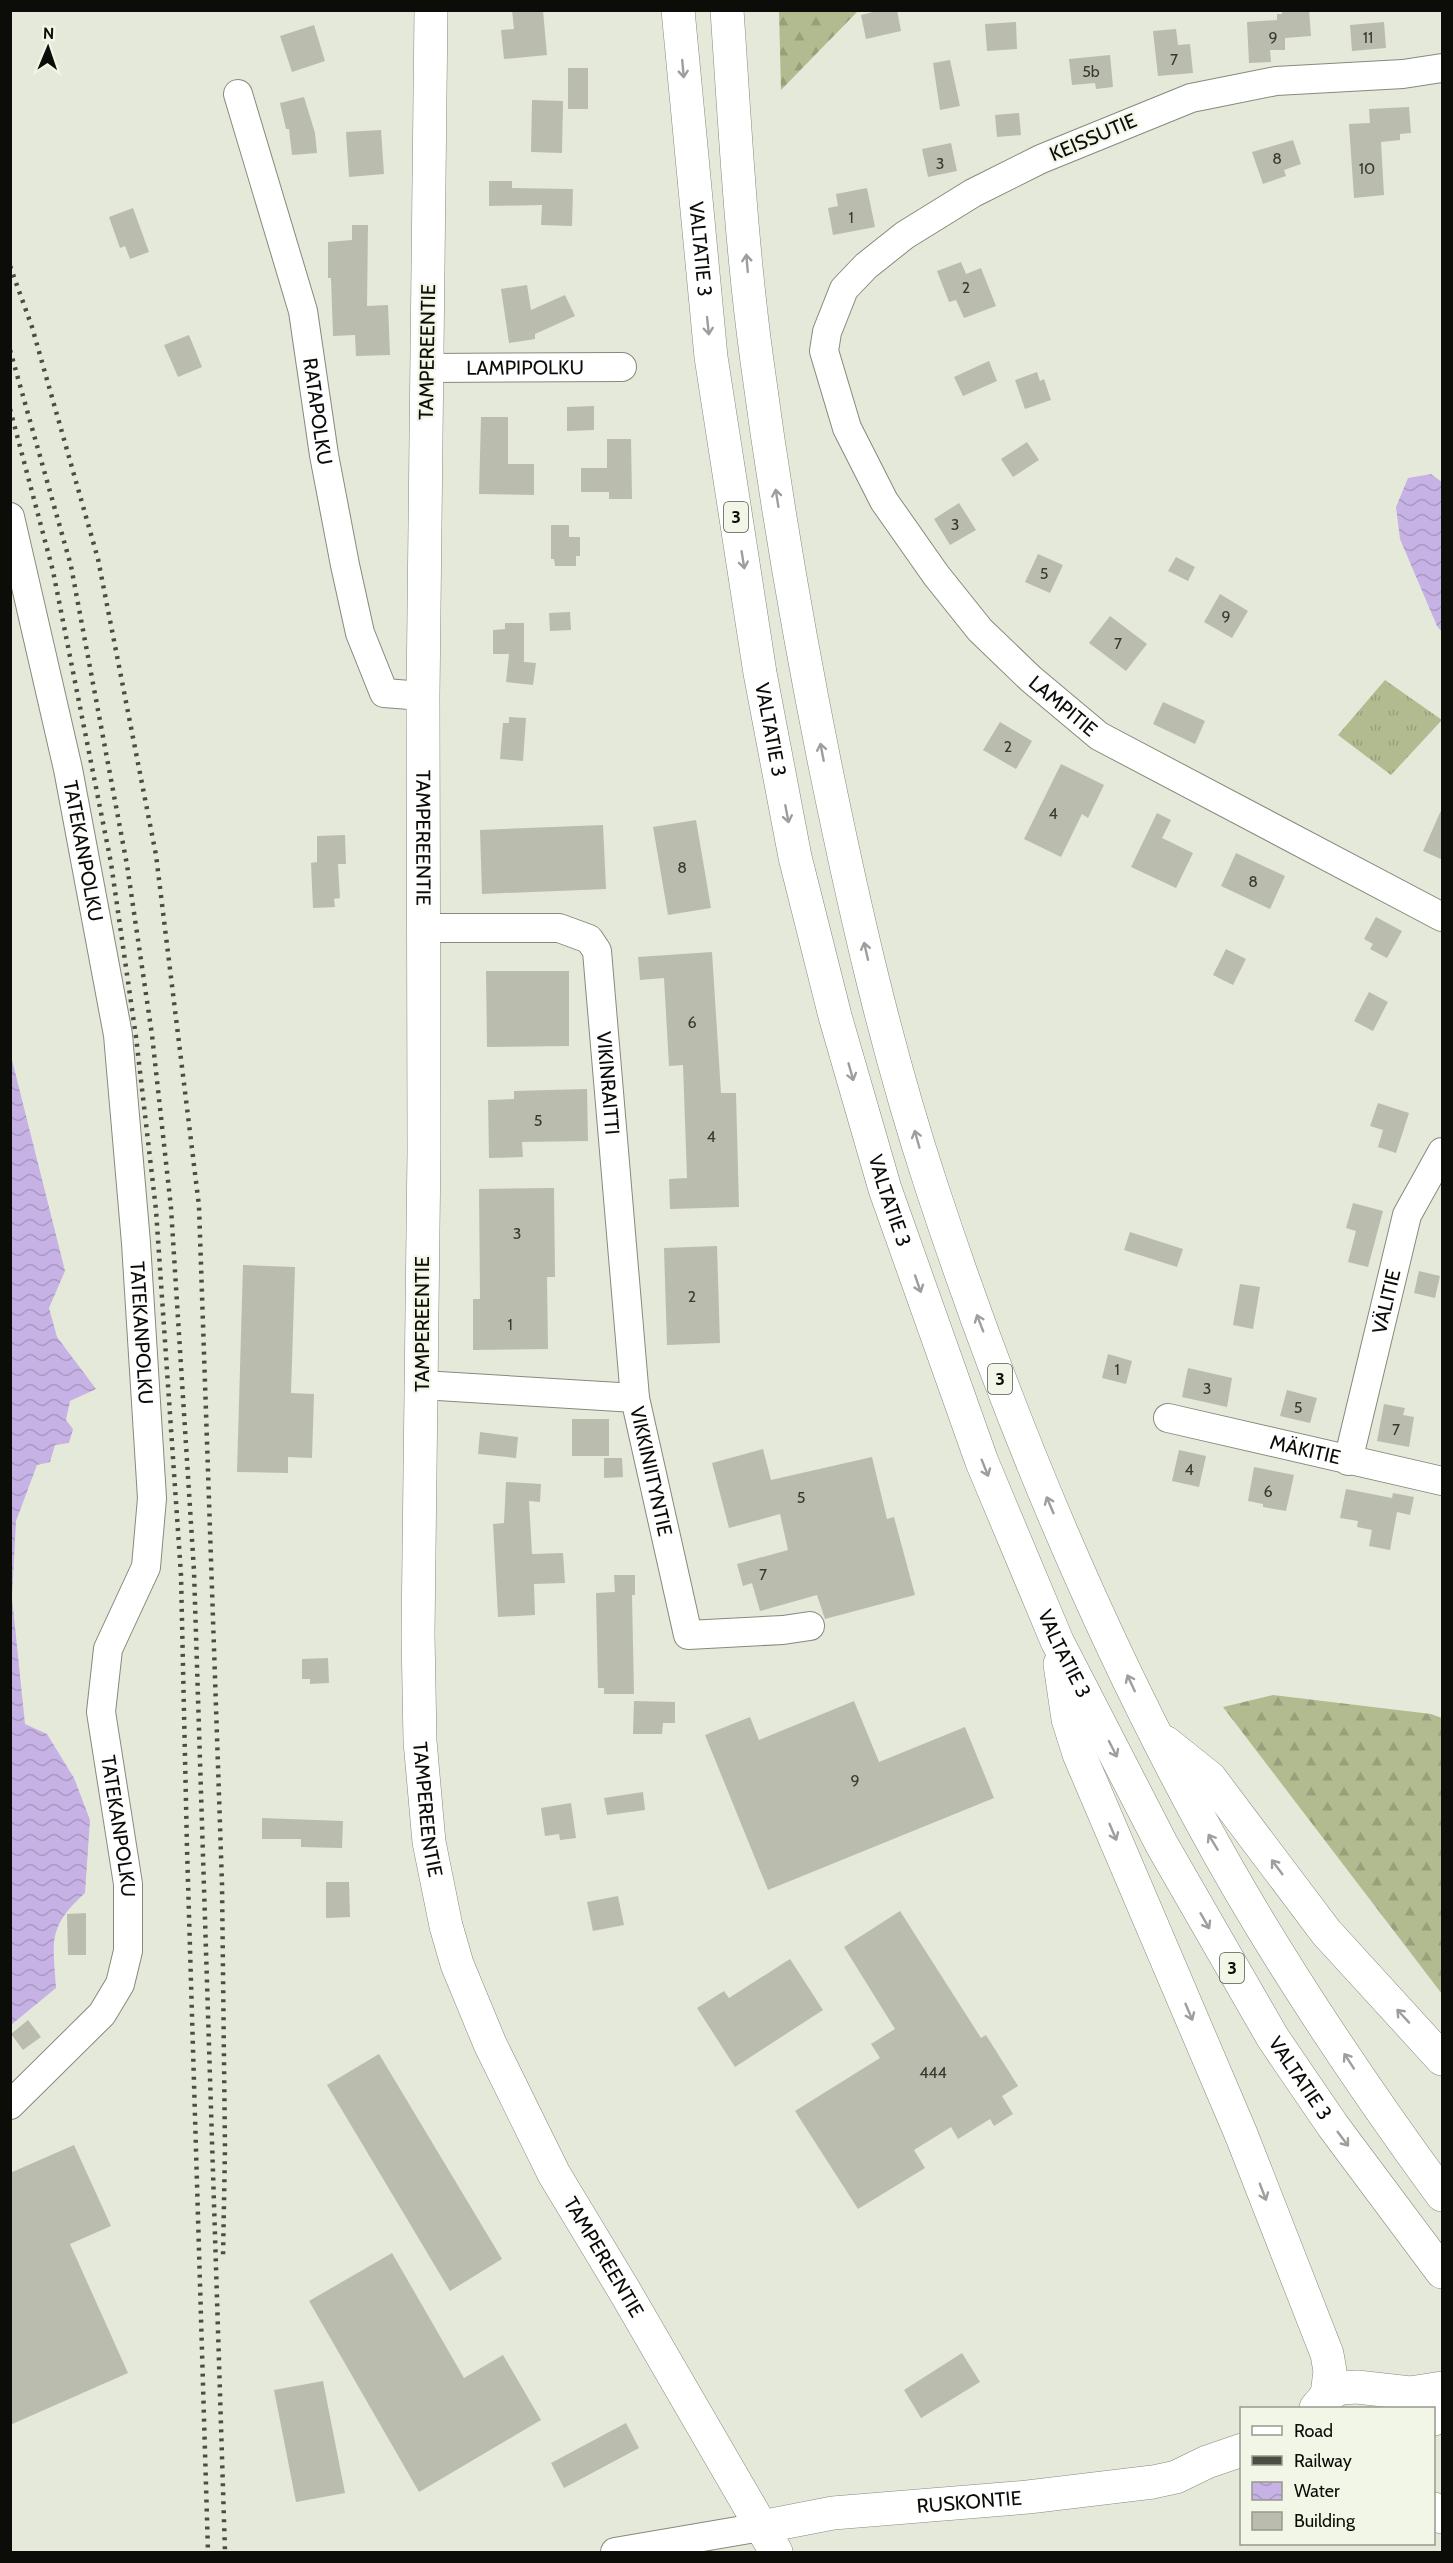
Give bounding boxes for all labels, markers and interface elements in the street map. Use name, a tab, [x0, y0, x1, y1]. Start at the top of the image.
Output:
north arrow	[18, 18, 78, 78]
text: N	[43, 24, 54, 43]
house number: 9	[1268, 28, 1278, 47]
house number: 11	[1363, 28, 1373, 47]
house number: 7	[1170, 50, 1178, 69]
one-way arrow	[678, 58, 689, 78]
house number: 5b	[1082, 62, 1100, 81]
street label: KEISSUTIE	[1046, 108, 1140, 166]
house number: 8	[1272, 149, 1282, 168]
house number: 3	[936, 154, 944, 173]
house number: 10	[1359, 159, 1375, 178]
street label: VALTATIE 3	[684, 200, 717, 297]
house number: 1	[848, 208, 854, 227]
one-way arrow	[741, 253, 752, 273]
house number: 2	[962, 278, 970, 297]
street label: TAMPEREENTIE	[414, 284, 440, 420]
one-way arrow	[703, 315, 714, 335]
street label: LAMPIPOLKU	[466, 355, 584, 380]
street label: RATAPOLKU	[298, 356, 338, 467]
one-way arrow	[772, 488, 783, 508]
road number: 3	[724, 502, 748, 532]
house number: 3	[951, 515, 959, 534]
one-way arrow	[737, 550, 748, 569]
house number: 5	[1040, 564, 1048, 583]
house number: 9	[1221, 607, 1231, 626]
house number: 7	[1114, 634, 1122, 653]
street label: LAMPITIE	[1024, 670, 1102, 741]
street label: VALTATIE 3	[750, 681, 791, 779]
house number: 2	[1004, 737, 1012, 756]
one-way arrow	[816, 742, 827, 762]
street label: TAMPEREENTIE	[411, 770, 435, 906]
street label: TATEKANPOLKU	[58, 778, 108, 923]
one-way arrow	[782, 804, 793, 823]
house number: 4	[1048, 804, 1058, 823]
house number: 8	[677, 858, 687, 877]
house number: 8	[1248, 872, 1258, 891]
one-way arrow	[860, 942, 872, 961]
house number: 6	[687, 1013, 697, 1032]
street label: VIKINRAITTI	[592, 1030, 625, 1136]
one-way arrow	[846, 1062, 858, 1081]
house number: 5	[534, 1111, 542, 1130]
house number: 4	[706, 1127, 716, 1146]
one-way arrow	[911, 1130, 922, 1149]
street label: VALTATIE 3	[864, 1152, 916, 1250]
house number: 3	[513, 1224, 521, 1243]
street label: TAMPEREENTIE	[410, 1256, 434, 1392]
street label: TATEKANPOLKU	[125, 1261, 158, 1405]
street label: VÄLITIE	[1367, 1267, 1406, 1336]
one-way arrow	[914, 1274, 925, 1293]
house number: 2	[688, 1287, 696, 1306]
house number: 1	[507, 1315, 513, 1334]
one-way arrow	[973, 1315, 984, 1333]
house number: 1	[1114, 1360, 1120, 1379]
road number: 3	[988, 1364, 1012, 1394]
house number: 3	[1203, 1379, 1211, 1398]
house number: 5	[1294, 1398, 1302, 1417]
street label: VIKKINIITYNTIE	[625, 1404, 678, 1538]
house number: 7	[1392, 1420, 1400, 1439]
street label: MÄKITIE	[1268, 1430, 1343, 1469]
one-way arrow	[980, 1458, 991, 1476]
house number: 4	[1184, 1460, 1194, 1479]
house number: 6	[1263, 1482, 1273, 1501]
house number: 5	[797, 1488, 805, 1507]
one-way arrow	[1044, 1497, 1055, 1515]
house number: 7	[759, 1565, 767, 1584]
street label: VALTATIE 3	[1033, 1606, 1096, 1702]
one-way arrow	[1125, 1674, 1137, 1692]
one-way arrow	[1108, 1739, 1120, 1757]
street label: TAMPEREENTIE	[408, 1741, 448, 1879]
street label: TATEKANPOLKU	[96, 1754, 140, 1897]
house number: 9	[850, 1771, 860, 1790]
one-way arrow	[1108, 1823, 1119, 1841]
one-way arrow	[1207, 1834, 1219, 1851]
one-way arrow	[1271, 1859, 1284, 1875]
one-way arrow	[1200, 1912, 1212, 1929]
road number: 3	[1220, 1953, 1244, 1983]
one-way arrow	[1184, 2002, 1195, 2020]
one-way arrow	[1396, 2008, 1410, 2023]
street label: VALTATIE 3	[1264, 2032, 1337, 2124]
one-way arrow	[1343, 2053, 1355, 2070]
house number: 444	[919, 2063, 947, 2082]
one-way arrow	[1337, 2130, 1349, 2146]
one-way arrow	[1258, 2182, 1269, 2201]
street label: TAMPEREENTIE	[559, 2193, 649, 2321]
legend	[1240, 2407, 1435, 2545]
text: Road	[1294, 2420, 1333, 2442]
text: Railway	[1294, 2450, 1352, 2472]
text: Water	[1294, 2480, 1340, 2502]
street label: RUSKONTIE	[916, 2486, 1023, 2518]
text: Building	[1294, 2510, 1356, 2532]

